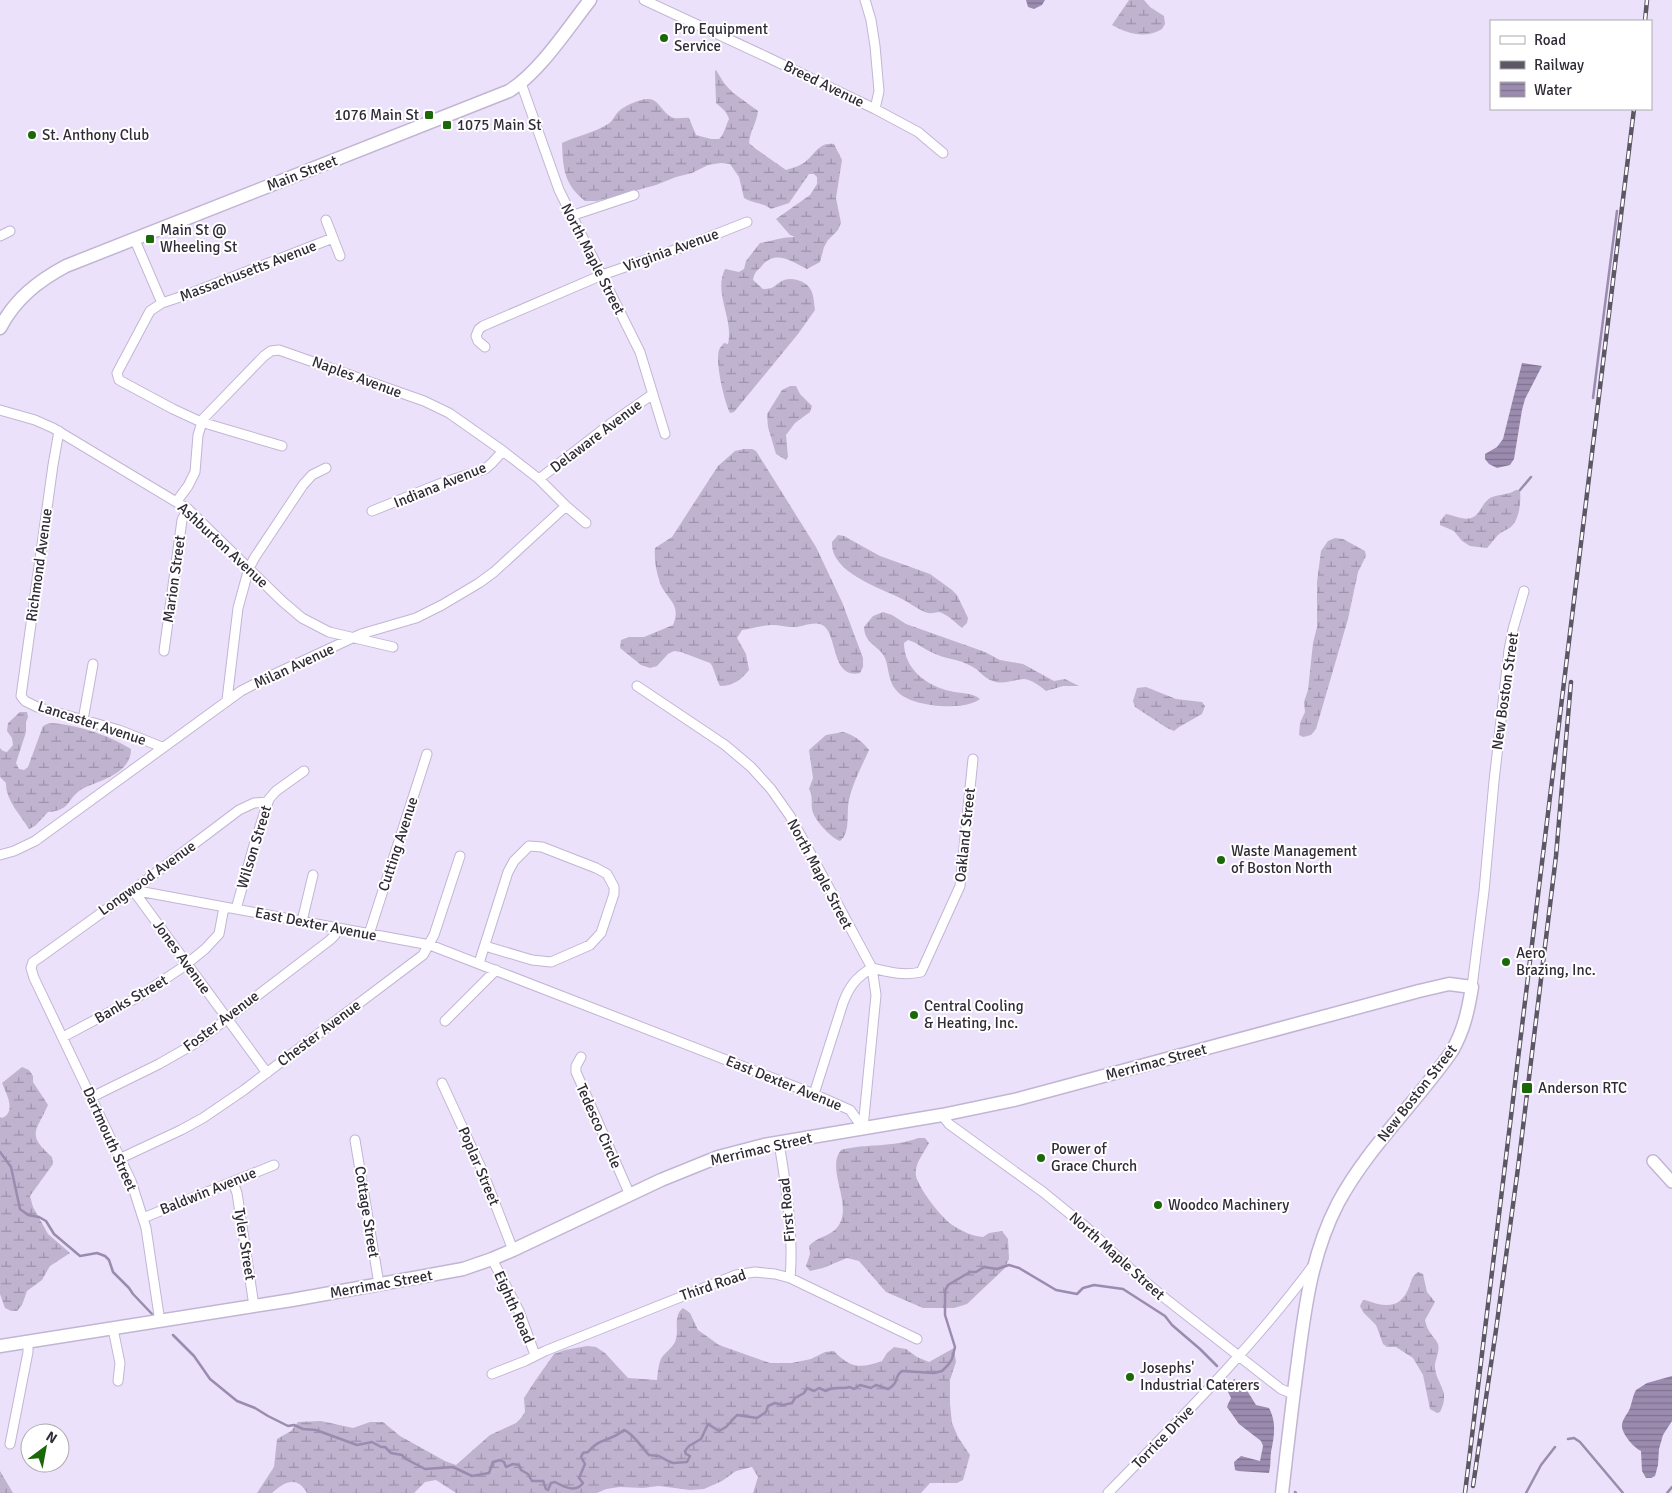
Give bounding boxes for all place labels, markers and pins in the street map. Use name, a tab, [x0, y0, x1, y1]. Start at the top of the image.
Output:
place label: Pro Equipment Service	[674, 20, 768, 55]
marker: Pro Equipment Service	[658, 32, 670, 44]
place label: 1076 Main St	[334, 106, 419, 124]
marker: 1076 Main St	[423, 109, 435, 121]
place label: 1075 Main St	[457, 116, 542, 134]
marker: 1075 Main St	[441, 119, 453, 131]
place label: St. Anthony Club	[42, 126, 149, 144]
marker: St. Anthony Club	[26, 129, 38, 141]
place label: Main St @ Wheeling St	[160, 221, 237, 256]
marker: Main St @ Wheeling St	[144, 233, 156, 245]
place label: Waste Management of Boston North	[1231, 842, 1357, 877]
marker: Waste Management of Boston North	[1215, 854, 1227, 866]
place label: Aero Brazing, Inc.	[1516, 944, 1596, 979]
marker: Aero Brazing, Inc.	[1500, 956, 1512, 968]
place label: Central Cooling & Heating, Inc.	[924, 997, 1024, 1032]
marker: Central Cooling & Heating, Inc.	[908, 1009, 920, 1021]
place label: Anderson RTC	[1538, 1079, 1627, 1097]
marker: Anderson RTC	[1520, 1081, 1534, 1095]
place label: Power of Grace Church	[1051, 1140, 1137, 1175]
marker: Power of Grace Church	[1035, 1152, 1047, 1164]
place label: Woodco Machinery	[1168, 1196, 1289, 1214]
marker: Woodco Machinery	[1152, 1199, 1164, 1211]
place label: Josephs' Industrial Caterers	[1140, 1359, 1260, 1394]
marker: Josephs' Industrial Caterers	[1124, 1371, 1136, 1383]

